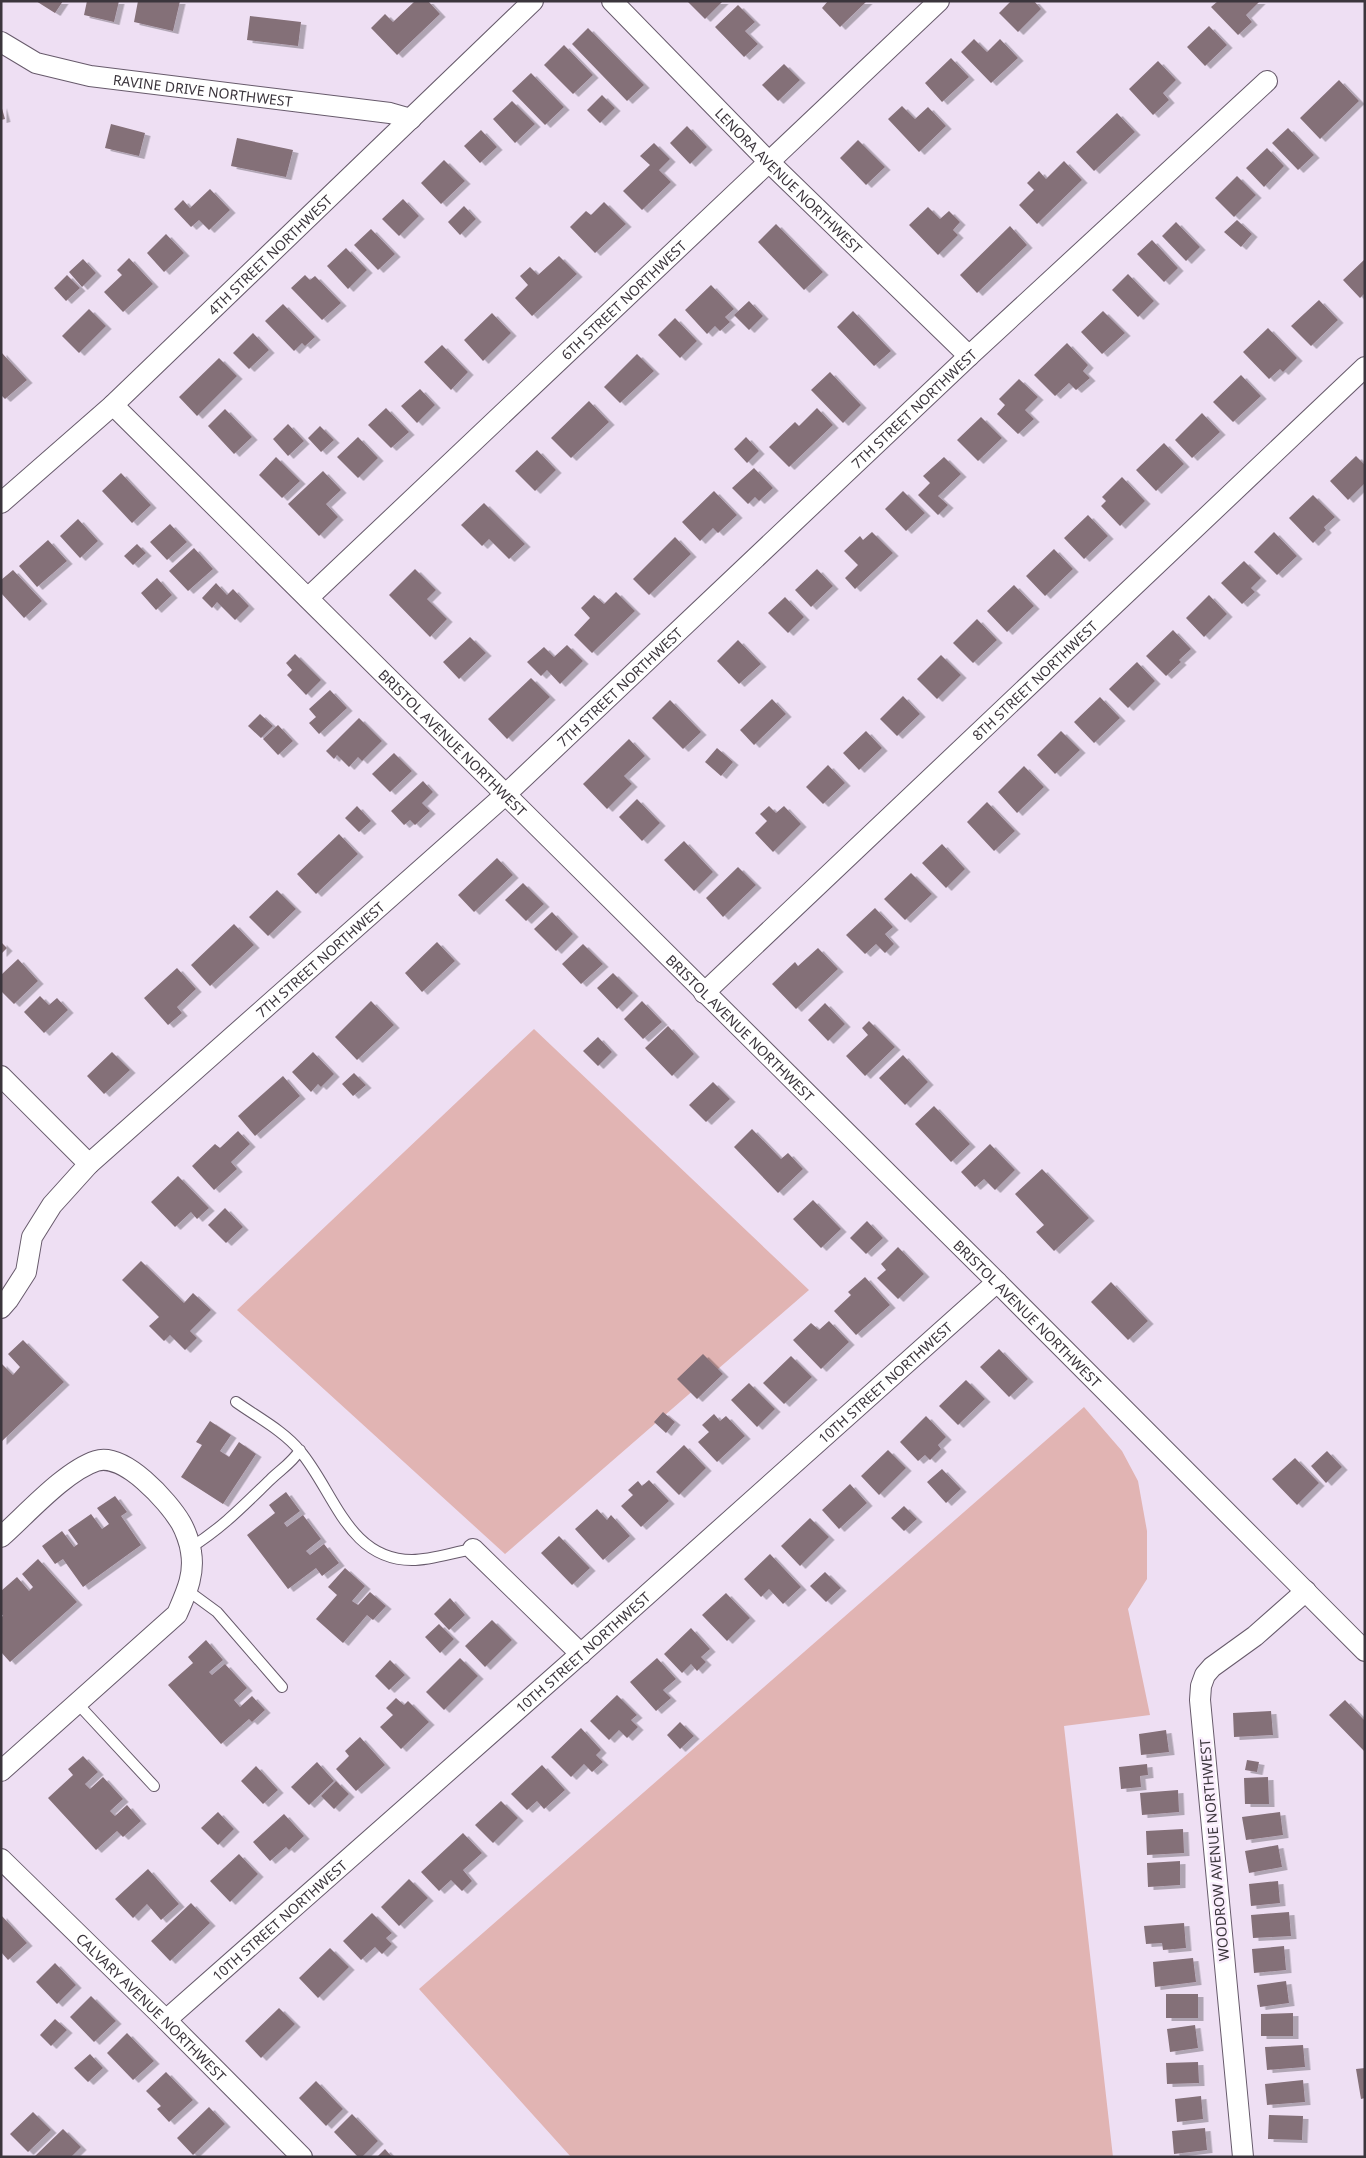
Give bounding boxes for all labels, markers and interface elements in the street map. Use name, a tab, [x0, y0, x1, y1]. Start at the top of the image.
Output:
street label: RAVINE DRIVE NORTHWEST	[112, 69, 294, 110]
street label: LENORA AVENUE NORTHWEST	[711, 103, 867, 257]
street label: 4TH STREET NORTHWEST	[203, 190, 336, 319]
street label: 6TH STREET NORTHWEST	[556, 236, 690, 364]
street label: 7TH STREET NORTHWEST	[847, 344, 981, 472]
street label: 8TH STREET NORTHWEST	[968, 616, 1101, 744]
street label: 7TH STREET NORTHWEST	[553, 623, 686, 751]
street label: BRISTOL AVENUE NORTHWEST	[375, 665, 531, 820]
street label: 7TH STREET NORTHWEST	[252, 897, 388, 1021]
street label: BRISTOL AVENUE NORTHWEST	[662, 950, 819, 1105]
street label: BRISTOL AVENUE NORTHWEST	[950, 1235, 1106, 1391]
street label: 10TH STREET NORTHWEST	[814, 1317, 956, 1447]
street label: 10TH STREET NORTHWEST	[511, 1587, 654, 1717]
street label: WOODROW AVENUE NORTHWEST	[1195, 1738, 1233, 1962]
street label: 10TH STREET NORTHWEST	[208, 1855, 351, 1985]
street label: CALVARY AVENUE NORTHWEST	[73, 1928, 231, 2085]

